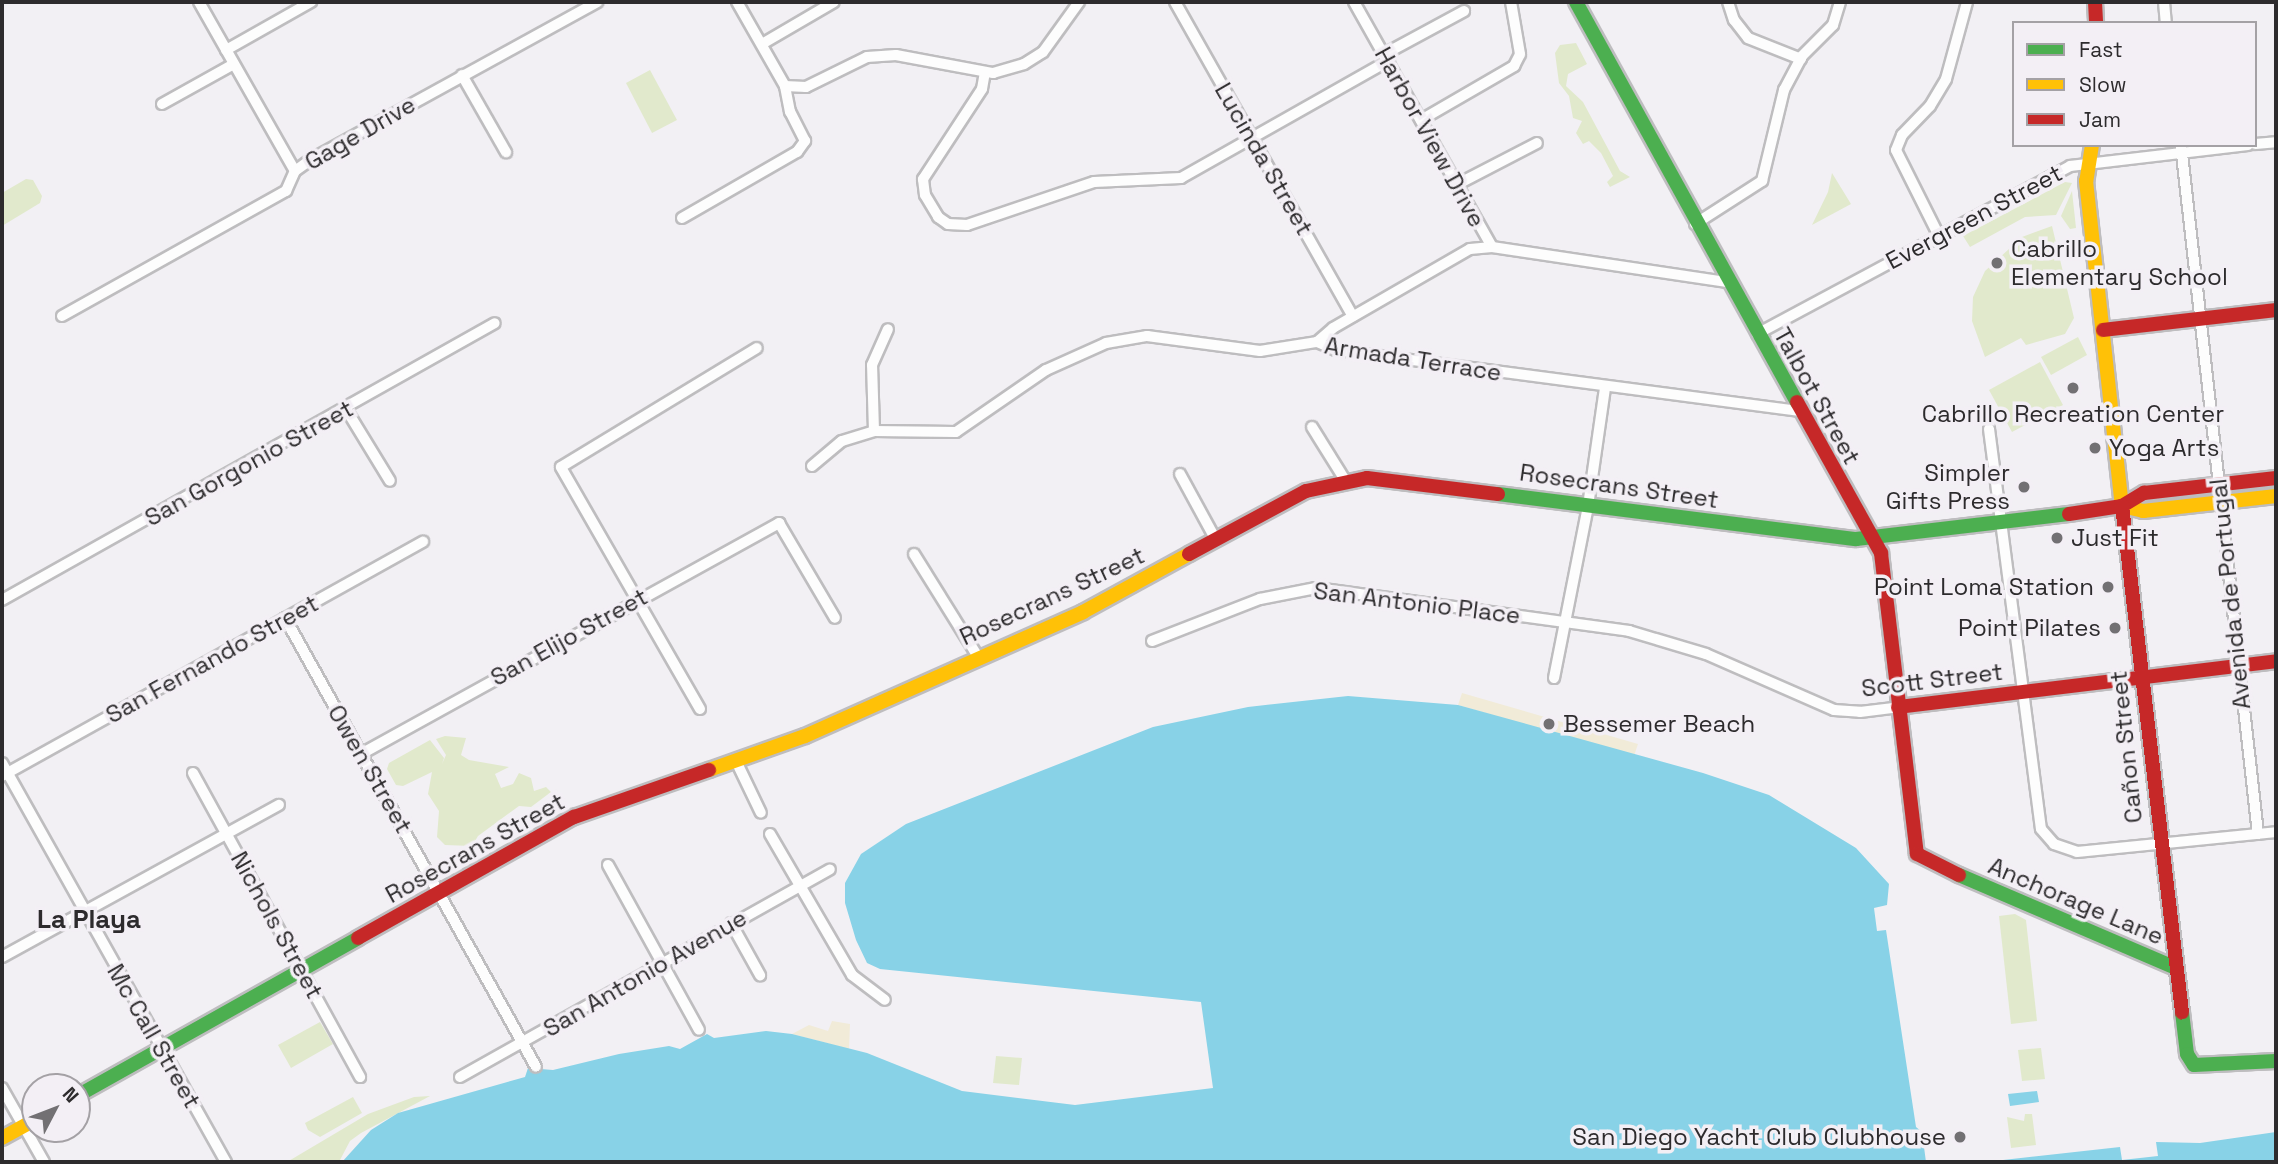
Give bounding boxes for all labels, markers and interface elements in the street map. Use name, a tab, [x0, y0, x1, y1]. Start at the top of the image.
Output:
legend	[2012, 21, 2257, 147]
text: Fast	[2079, 36, 2123, 63]
street label: Harbor View Drive	[1369, 42, 1491, 232]
text: Slow	[2079, 71, 2127, 98]
street label: Lucinda Street	[1209, 78, 1319, 240]
street label: Gage Drive	[300, 90, 420, 176]
text: Jam	[2079, 106, 2121, 133]
street label: Evergreen Street	[1881, 158, 2067, 276]
place label: Cabrillo Elementary School	[2011, 235, 2228, 291]
marker: Cabrillo Elementary School	[1989, 255, 2005, 271]
street label: Talbot Street	[1768, 323, 1866, 469]
street label: Armada Terrace	[1322, 331, 1504, 387]
marker: Cabrillo Recreation Center	[2065, 380, 2081, 396]
street label: San Gorgonio Street	[140, 394, 358, 532]
place label: Cabrillo Recreation Center	[1922, 400, 2224, 428]
place label: Yoga Arts	[2109, 434, 2220, 462]
marker: Yoga Arts	[2087, 440, 2103, 456]
street label: Rosecrans Street	[1518, 458, 1720, 514]
place label: Simpler Gifts Press	[1886, 459, 2010, 515]
street label: Avenida de Portugal	[2204, 477, 2256, 711]
marker: Simpler Gifts Press	[2016, 479, 2032, 495]
place label: Just Fit	[2071, 524, 2159, 552]
marker: Just Fit	[2049, 530, 2065, 546]
street label: Rosecrans Street	[955, 541, 1149, 651]
place label: Point Loma Station	[1874, 573, 2094, 601]
street label: San Antonio Place	[1312, 576, 1522, 630]
marker: Point Loma Station	[2100, 579, 2116, 595]
street label: San Elijo Street	[486, 582, 652, 692]
street label: San Fernando Street	[101, 589, 323, 729]
place label: Point Pilates	[1958, 614, 2101, 642]
marker: Point Pilates	[2107, 620, 2123, 636]
street label: Scott Street	[1860, 657, 2004, 703]
street label: Cañon Street	[2104, 669, 2148, 825]
street label: Owen Street	[322, 700, 418, 838]
place label: Bessemer Beach	[1563, 710, 1755, 738]
marker: Bessemer Beach	[1541, 716, 1557, 732]
street label: Rosecrans Street	[380, 787, 570, 909]
street label: Nichols Street	[225, 846, 329, 1004]
street label: Anchorage Lane	[1984, 851, 2168, 951]
street label: San Antonio Avenue	[538, 903, 752, 1043]
district label: La Playa	[37, 904, 141, 936]
street label: Mc Call Street	[101, 959, 207, 1113]
north arrow	[21, 1073, 91, 1143]
text: N	[57, 1082, 84, 1108]
place label: San Diego Yacht Club Clubhouse	[1572, 1123, 1946, 1151]
marker: San Diego Yacht Club Clubhouse	[1952, 1129, 1968, 1145]

